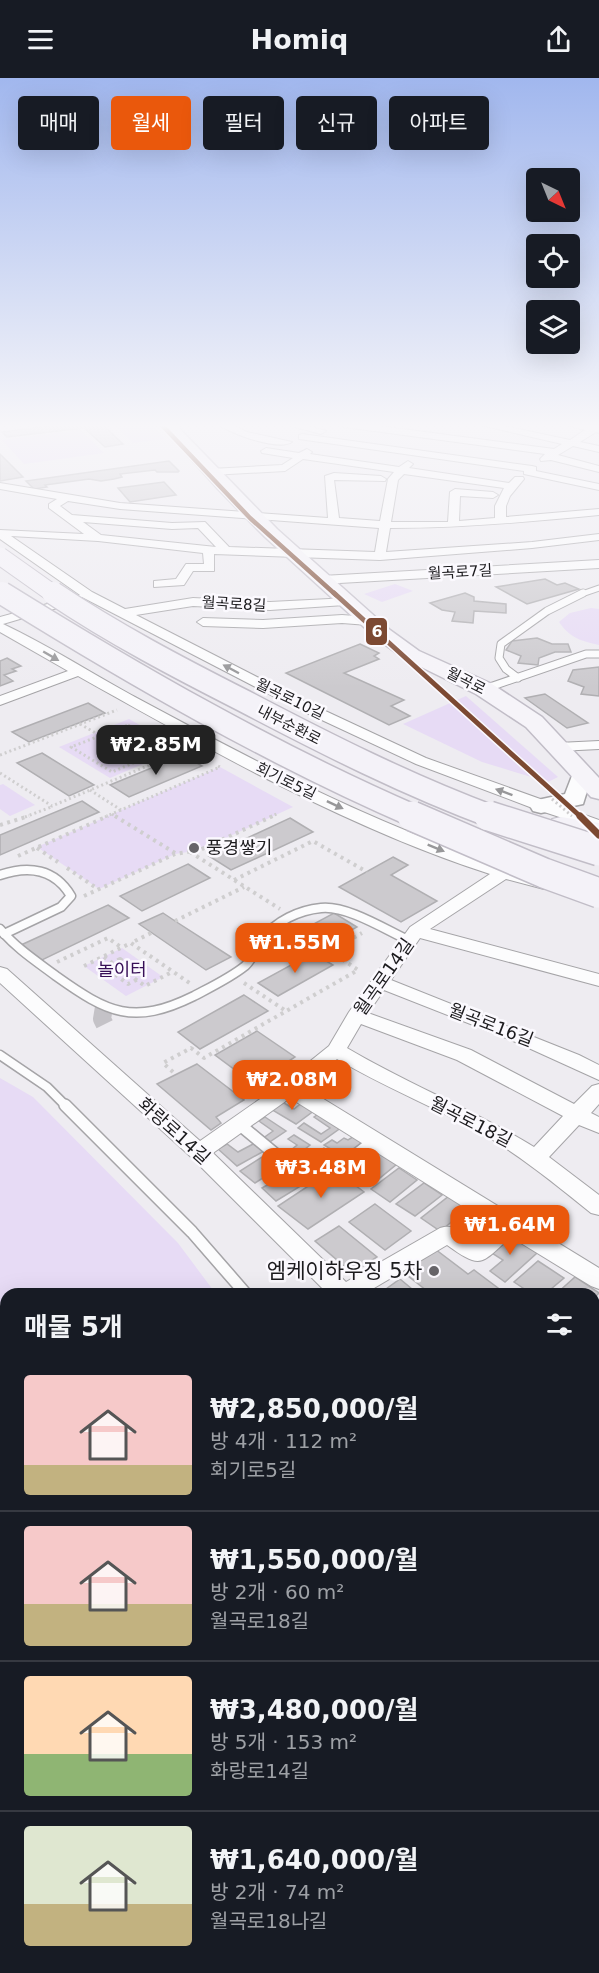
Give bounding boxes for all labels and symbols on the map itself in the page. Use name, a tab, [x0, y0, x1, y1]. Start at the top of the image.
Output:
north arrow	[526, 168, 580, 222]
street label: 월곡로7길	[427, 561, 493, 583]
street label: 월곡로8길	[201, 593, 267, 615]
line badge: 6	[365, 617, 388, 646]
text: 6	[371, 622, 383, 641]
one-way arrow	[43, 650, 59, 661]
one-way arrow	[222, 664, 239, 674]
street label: 월곡로	[443, 664, 489, 698]
street label: 월곡로10길	[253, 675, 327, 723]
street label: 내부순환로	[254, 701, 324, 749]
pin: ₩2.85M	[107, 725, 205, 776]
street label: 회기로5길	[253, 759, 319, 803]
one-way arrow	[495, 787, 513, 797]
one-way arrow	[326, 800, 344, 810]
place label: 풍경쌓기	[206, 837, 272, 858]
marker: 풍경쌓기	[187, 841, 201, 855]
one-way arrow	[427, 843, 445, 853]
pin: ₩1.55M	[246, 923, 344, 974]
street label: 월곡로14길	[349, 934, 418, 1019]
park label: 놀이터	[97, 959, 147, 980]
street label: 월곡로16길	[446, 999, 537, 1050]
pin: ₩2.08M	[243, 1060, 341, 1111]
street label: 월곡로18길	[427, 1092, 516, 1151]
street label: 화랑로14길	[134, 1093, 214, 1168]
pin: ₩3.48M	[272, 1148, 370, 1199]
pin: ₩1.64M	[461, 1205, 559, 1256]
place label: 엠케이하우징 5차	[267, 1259, 422, 1283]
marker: 엠케이하우징 5차	[427, 1264, 441, 1278]

